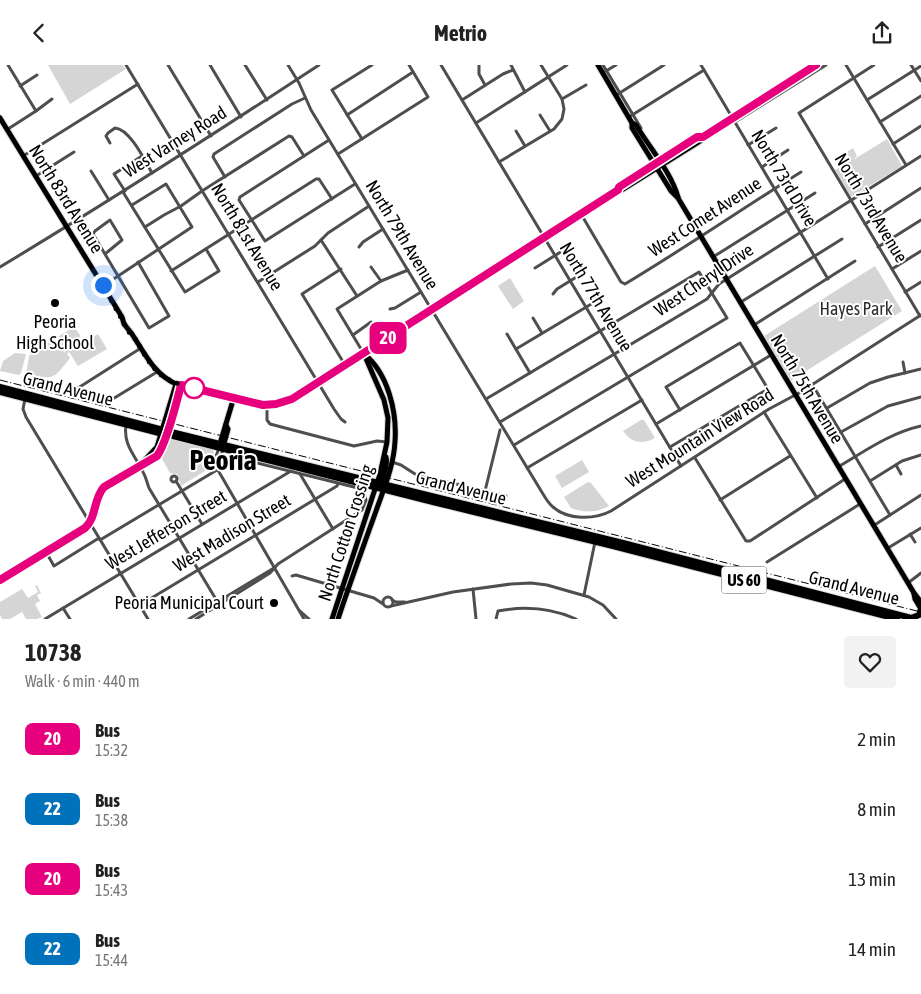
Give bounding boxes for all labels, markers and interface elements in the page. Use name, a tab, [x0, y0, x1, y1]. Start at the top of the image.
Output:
icon: back	[25, 19, 53, 47]
icon: share	[868, 19, 896, 47]
text: Metrio	[434, 20, 487, 46]
street label: West Varney Road	[119, 102, 230, 182]
street label: North 73rd Drive	[747, 126, 821, 230]
street label: North 83rd Avenue	[25, 141, 108, 257]
street label: North 73rd Avenue	[831, 149, 912, 266]
street label: West Comet Avenue	[645, 172, 765, 261]
street label: North 79th Avenue	[362, 176, 443, 293]
street label: North 81st Avenue	[207, 179, 288, 294]
street label: North 77th Avenue	[556, 238, 637, 355]
street label: West Cheryl Drive	[650, 239, 757, 320]
your location	[91, 273, 116, 298]
marker: Peoria High School	[49, 297, 61, 309]
park label: Hayes Park	[819, 298, 893, 319]
place label: Peoria High School	[16, 311, 94, 353]
line badge: 20	[366, 322, 410, 354]
text: 20	[380, 327, 396, 348]
street label: North 75th Avenue	[767, 330, 848, 447]
street label: Grand Avenue	[21, 367, 115, 410]
unlabelled marker	[183, 377, 205, 399]
street label: West Mountain View Road	[622, 384, 777, 492]
district label: Peoria	[190, 444, 256, 476]
street label: North Cotton Crossing	[314, 462, 378, 604]
street label: Grand Avenue	[414, 466, 508, 509]
street label: West Jefferson Street	[101, 485, 230, 574]
street label: West Madison Street	[169, 489, 294, 576]
street label: Grand Avenue	[807, 566, 901, 609]
road number: US 60	[722, 567, 766, 593]
place label: Peoria Municipal Court	[114, 592, 264, 613]
marker: Peoria Municipal Court	[268, 597, 280, 609]
button: heart	[844, 636, 896, 688]
text: 10738	[25, 639, 81, 666]
text: Walk · 6 min · 440 m	[25, 672, 139, 690]
text: Bus	[95, 719, 120, 741]
text: 20	[44, 728, 61, 749]
text: 2 min	[857, 728, 896, 750]
text: 15:32	[95, 741, 128, 759]
text: Bus	[95, 789, 120, 811]
text: 22	[44, 798, 61, 819]
text: 8 min	[857, 798, 896, 820]
text: 15:38	[95, 811, 128, 829]
text: Bus	[95, 859, 120, 881]
text: 20	[44, 868, 61, 889]
text: 13 min	[848, 868, 896, 890]
text: 15:43	[95, 881, 128, 899]
text: Bus	[95, 929, 120, 951]
text: 22	[44, 938, 61, 959]
text: 14 min	[848, 938, 896, 960]
text: 15:44	[95, 951, 128, 969]

